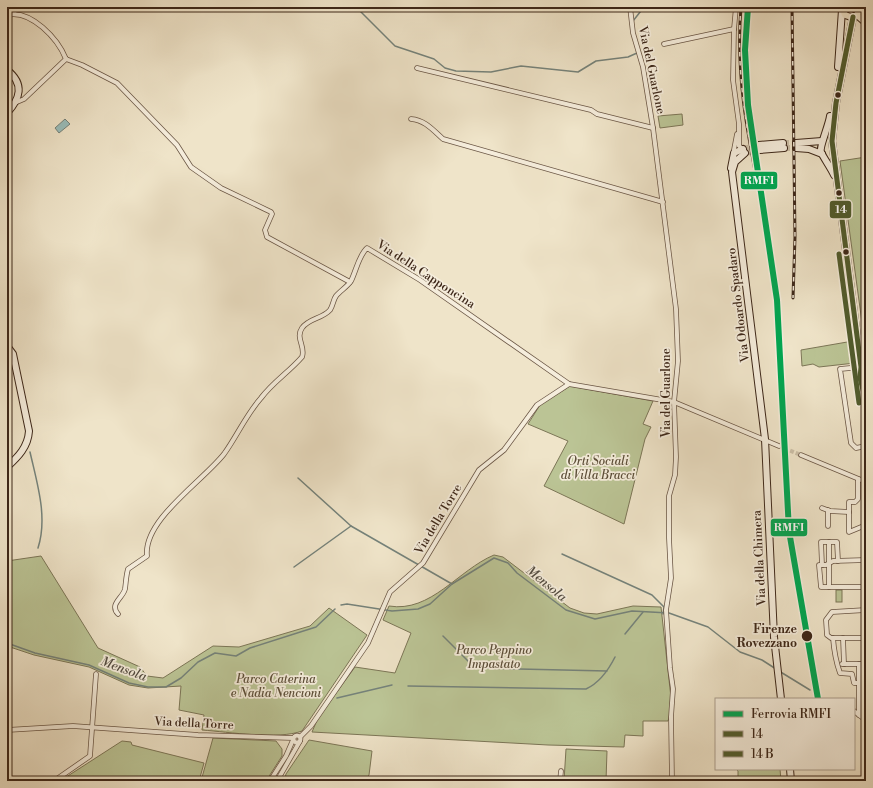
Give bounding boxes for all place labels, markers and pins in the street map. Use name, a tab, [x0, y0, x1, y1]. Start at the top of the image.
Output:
unlabelled marker	[833, 90, 843, 100]
unlabelled marker	[834, 188, 844, 198]
unlabelled marker	[841, 247, 851, 257]
place label: Firenze Rovezzano	[737, 622, 798, 651]
marker: Firenze Rovezzano	[800, 629, 814, 643]

